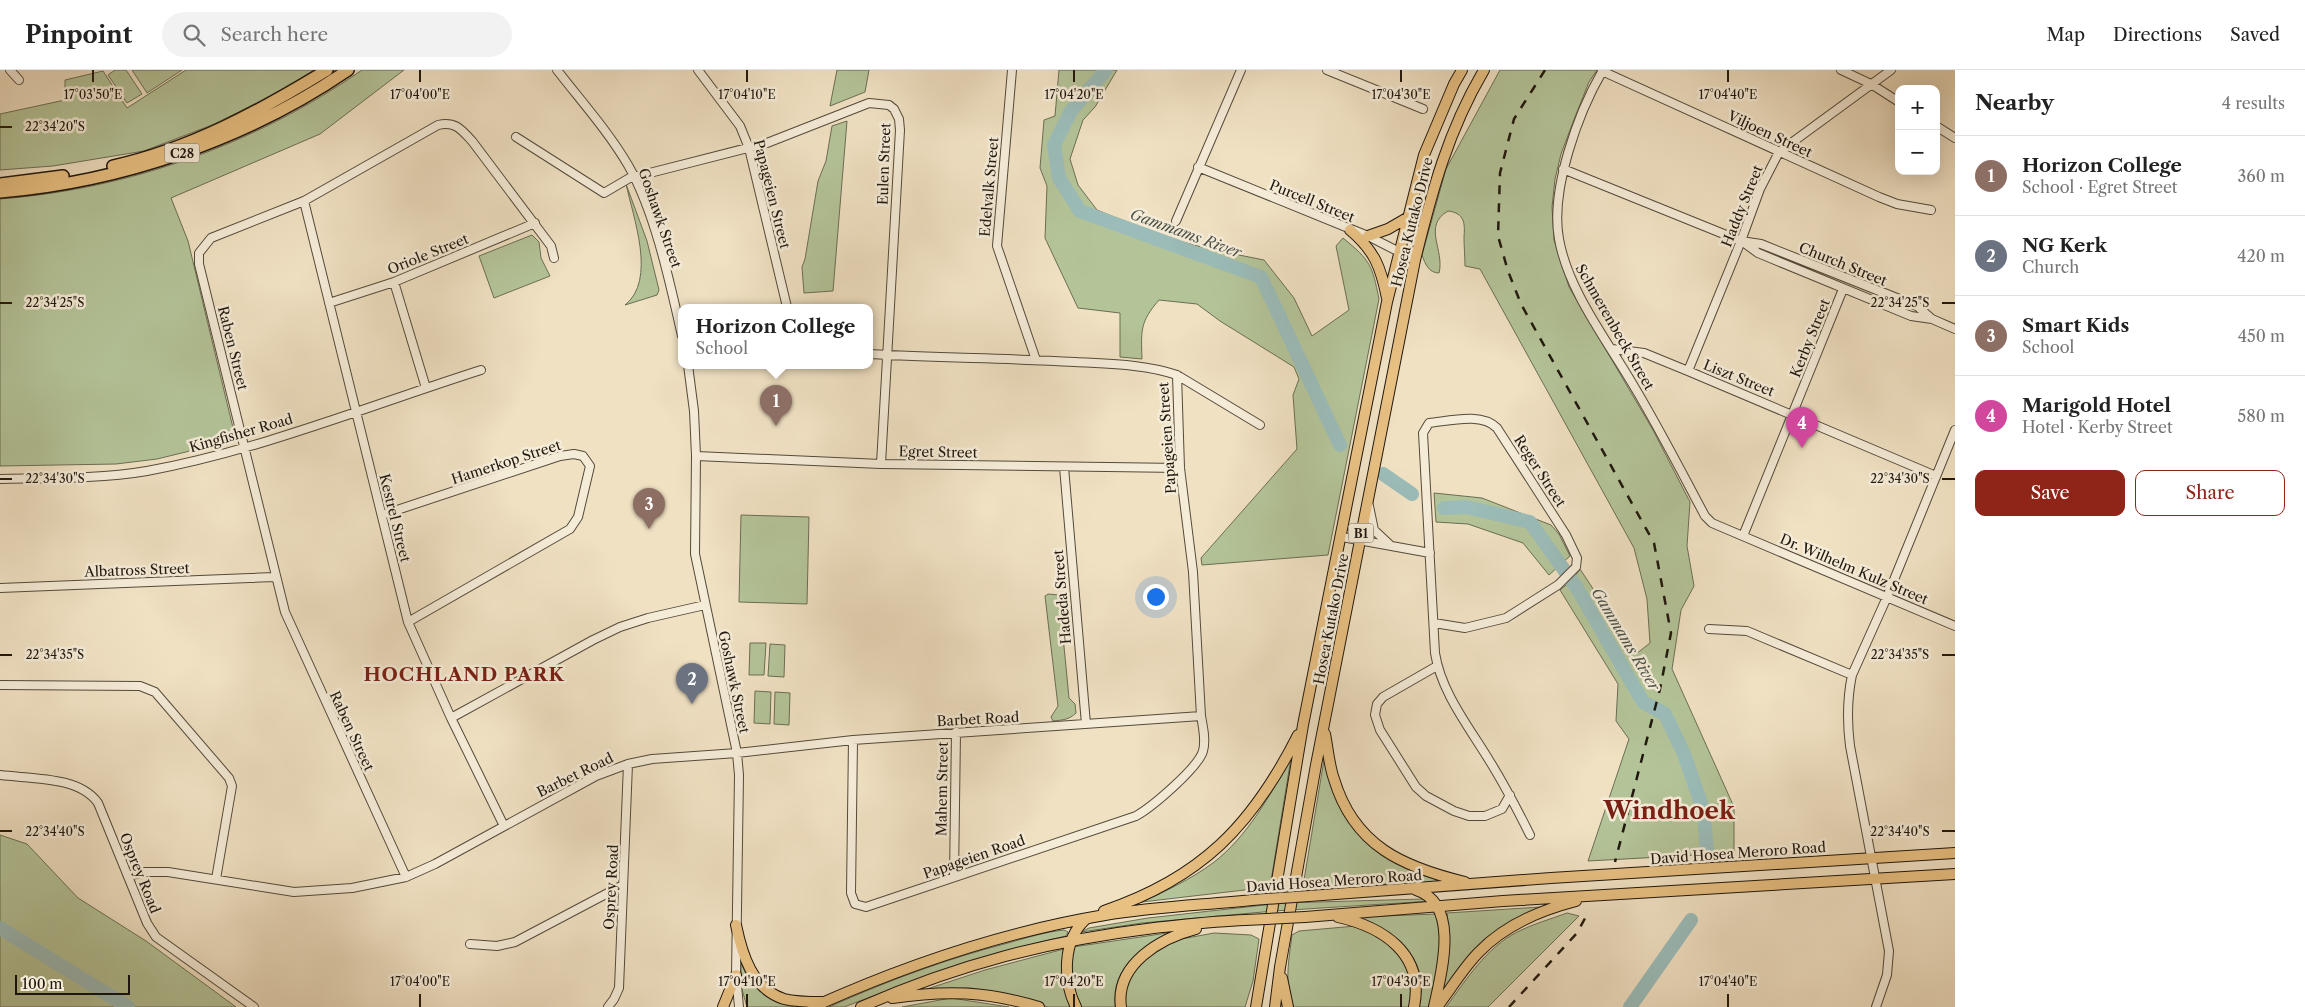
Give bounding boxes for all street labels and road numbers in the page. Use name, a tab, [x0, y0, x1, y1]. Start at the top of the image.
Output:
street label: Viljoen Street	[1724, 106, 1815, 161]
street label: Eulen Street	[874, 122, 894, 206]
street label: Edelvalk Street	[976, 136, 1002, 238]
street label: Papageien Street	[750, 138, 794, 251]
road number: C28	[164, 144, 200, 162]
street label: Hosea Kutako Drive	[1387, 155, 1437, 289]
street label: Haddy Street	[1717, 162, 1767, 250]
street label: Goshawk Street	[634, 166, 686, 270]
street label: Purcell Street	[1267, 176, 1357, 226]
street label: Oriole Street	[385, 230, 471, 278]
street label: Church Street	[1796, 238, 1890, 290]
street label: Schmerenbeck Street	[1572, 261, 1658, 393]
street label: Kerby Street	[1786, 296, 1834, 380]
street label: Raben Street	[214, 304, 252, 392]
street label: Liszt Street	[1701, 356, 1777, 400]
street label: Papageien Street	[1154, 382, 1180, 494]
street label: Kingfisher Road	[187, 409, 295, 456]
street label: Reger Street	[1510, 432, 1570, 510]
street label: Hamerkop Street	[449, 436, 563, 488]
street label: Egret Street	[898, 442, 978, 462]
street label: Kestrel Street	[375, 472, 415, 564]
road number: B1	[1348, 523, 1374, 542]
street label: Dr. Wilhelm Kulz Street	[1777, 530, 1931, 608]
street label: Hadeda Street	[1049, 549, 1075, 645]
street label: Hosea Kutako Drive	[1309, 552, 1353, 686]
street label: Albatross Street	[83, 559, 190, 581]
street label: Goshawk Street	[714, 629, 754, 735]
street label: Raben Street	[326, 688, 378, 774]
street label: Barbet Road	[936, 708, 1020, 730]
street label: Mahem Street	[932, 742, 952, 836]
street label: Barbet Road	[534, 749, 617, 801]
street label: Osprey Road	[116, 830, 165, 916]
street label: Papageien Road	[921, 831, 1028, 883]
street label: David Hosea Meroro Road	[1649, 838, 1827, 868]
street label: Osprey Road	[600, 843, 622, 930]
street label: David Hosea Meroro Road	[1245, 866, 1423, 896]

